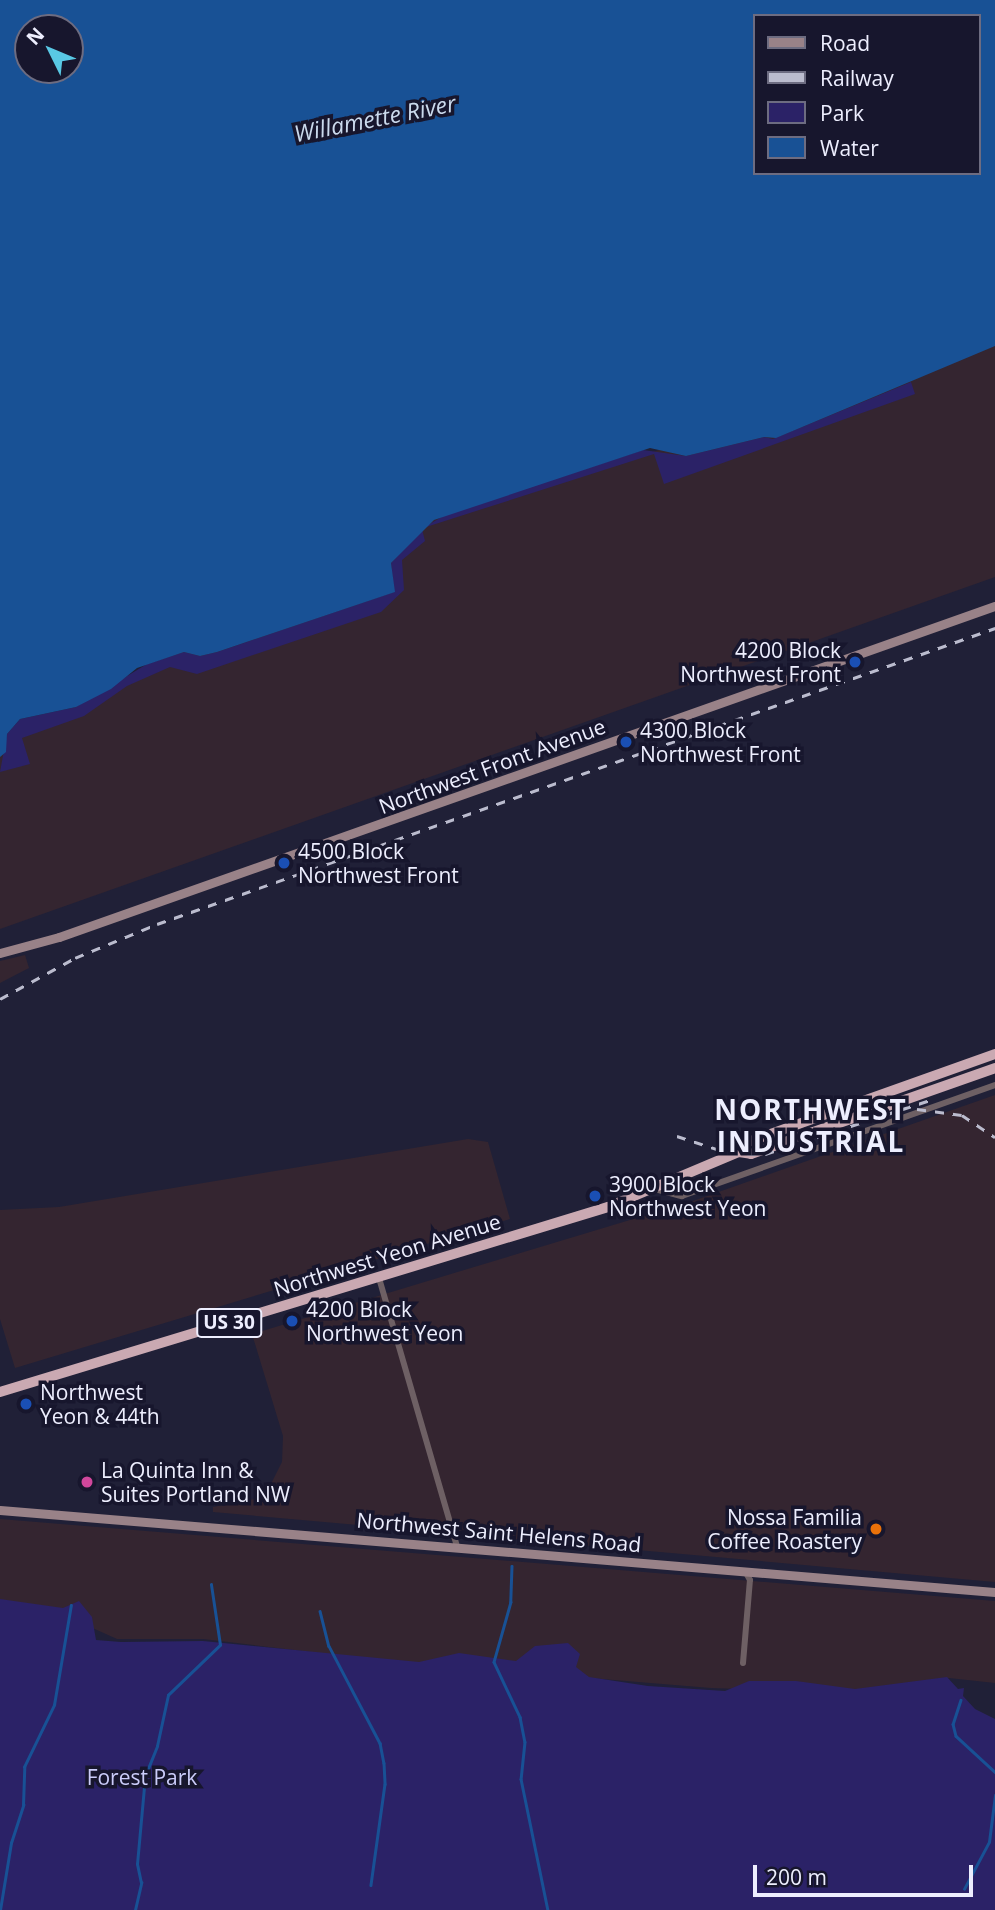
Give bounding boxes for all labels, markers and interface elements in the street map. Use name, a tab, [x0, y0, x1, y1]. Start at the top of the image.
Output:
north arrow	[14, 14, 84, 84]
legend	[754, 14, 981, 175]
text: N	[20, 22, 50, 51]
text: Road	[820, 29, 870, 57]
text: Railway	[820, 64, 894, 92]
water label: Willamette River	[292, 89, 458, 147]
text: Park	[820, 99, 864, 127]
text: Water	[820, 134, 879, 162]
place label: 4200 Block Northwest Front	[680, 637, 841, 687]
marker: 4200 Block Northwest Front	[847, 654, 863, 670]
street label: Northwest Front Avenue	[375, 713, 609, 819]
place label: 4300 Block Northwest Front	[640, 717, 801, 767]
marker: 4300 Block Northwest Front	[618, 734, 634, 750]
place label: 4500 Block Northwest Front	[298, 838, 459, 888]
marker: 4500 Block Northwest Front	[276, 855, 292, 871]
district label: NORTHWEST INDUSTRIAL	[715, 1092, 907, 1158]
place label: 3900 Block Northwest Yeon	[609, 1171, 766, 1221]
marker: 3900 Block Northwest Yeon	[587, 1188, 603, 1204]
street label: Northwest Yeon Avenue	[270, 1208, 504, 1302]
place label: 4200 Block Northwest Yeon	[306, 1296, 463, 1346]
road number: US 30	[196, 1308, 262, 1338]
marker: 4200 Block Northwest Yeon	[284, 1313, 300, 1329]
place label: Northwest Yeon & 44th	[40, 1379, 160, 1429]
marker: Northwest Yeon & 44th	[18, 1396, 34, 1412]
place label: La Quinta Inn & Suites Portland NW	[101, 1457, 290, 1507]
marker: La Quinta Inn & Suites Portland NW	[79, 1474, 95, 1490]
place label: Nossa Familia Coffee Roastery	[707, 1504, 862, 1554]
street label: Northwest Saint Helens Road	[356, 1507, 642, 1557]
marker: Nossa Familia Coffee Roastery	[868, 1521, 884, 1537]
park label: Forest Park	[87, 1764, 197, 1790]
scale bar	[757, 1850, 978, 1894]
text: 200 m	[766, 1863, 827, 1891]

